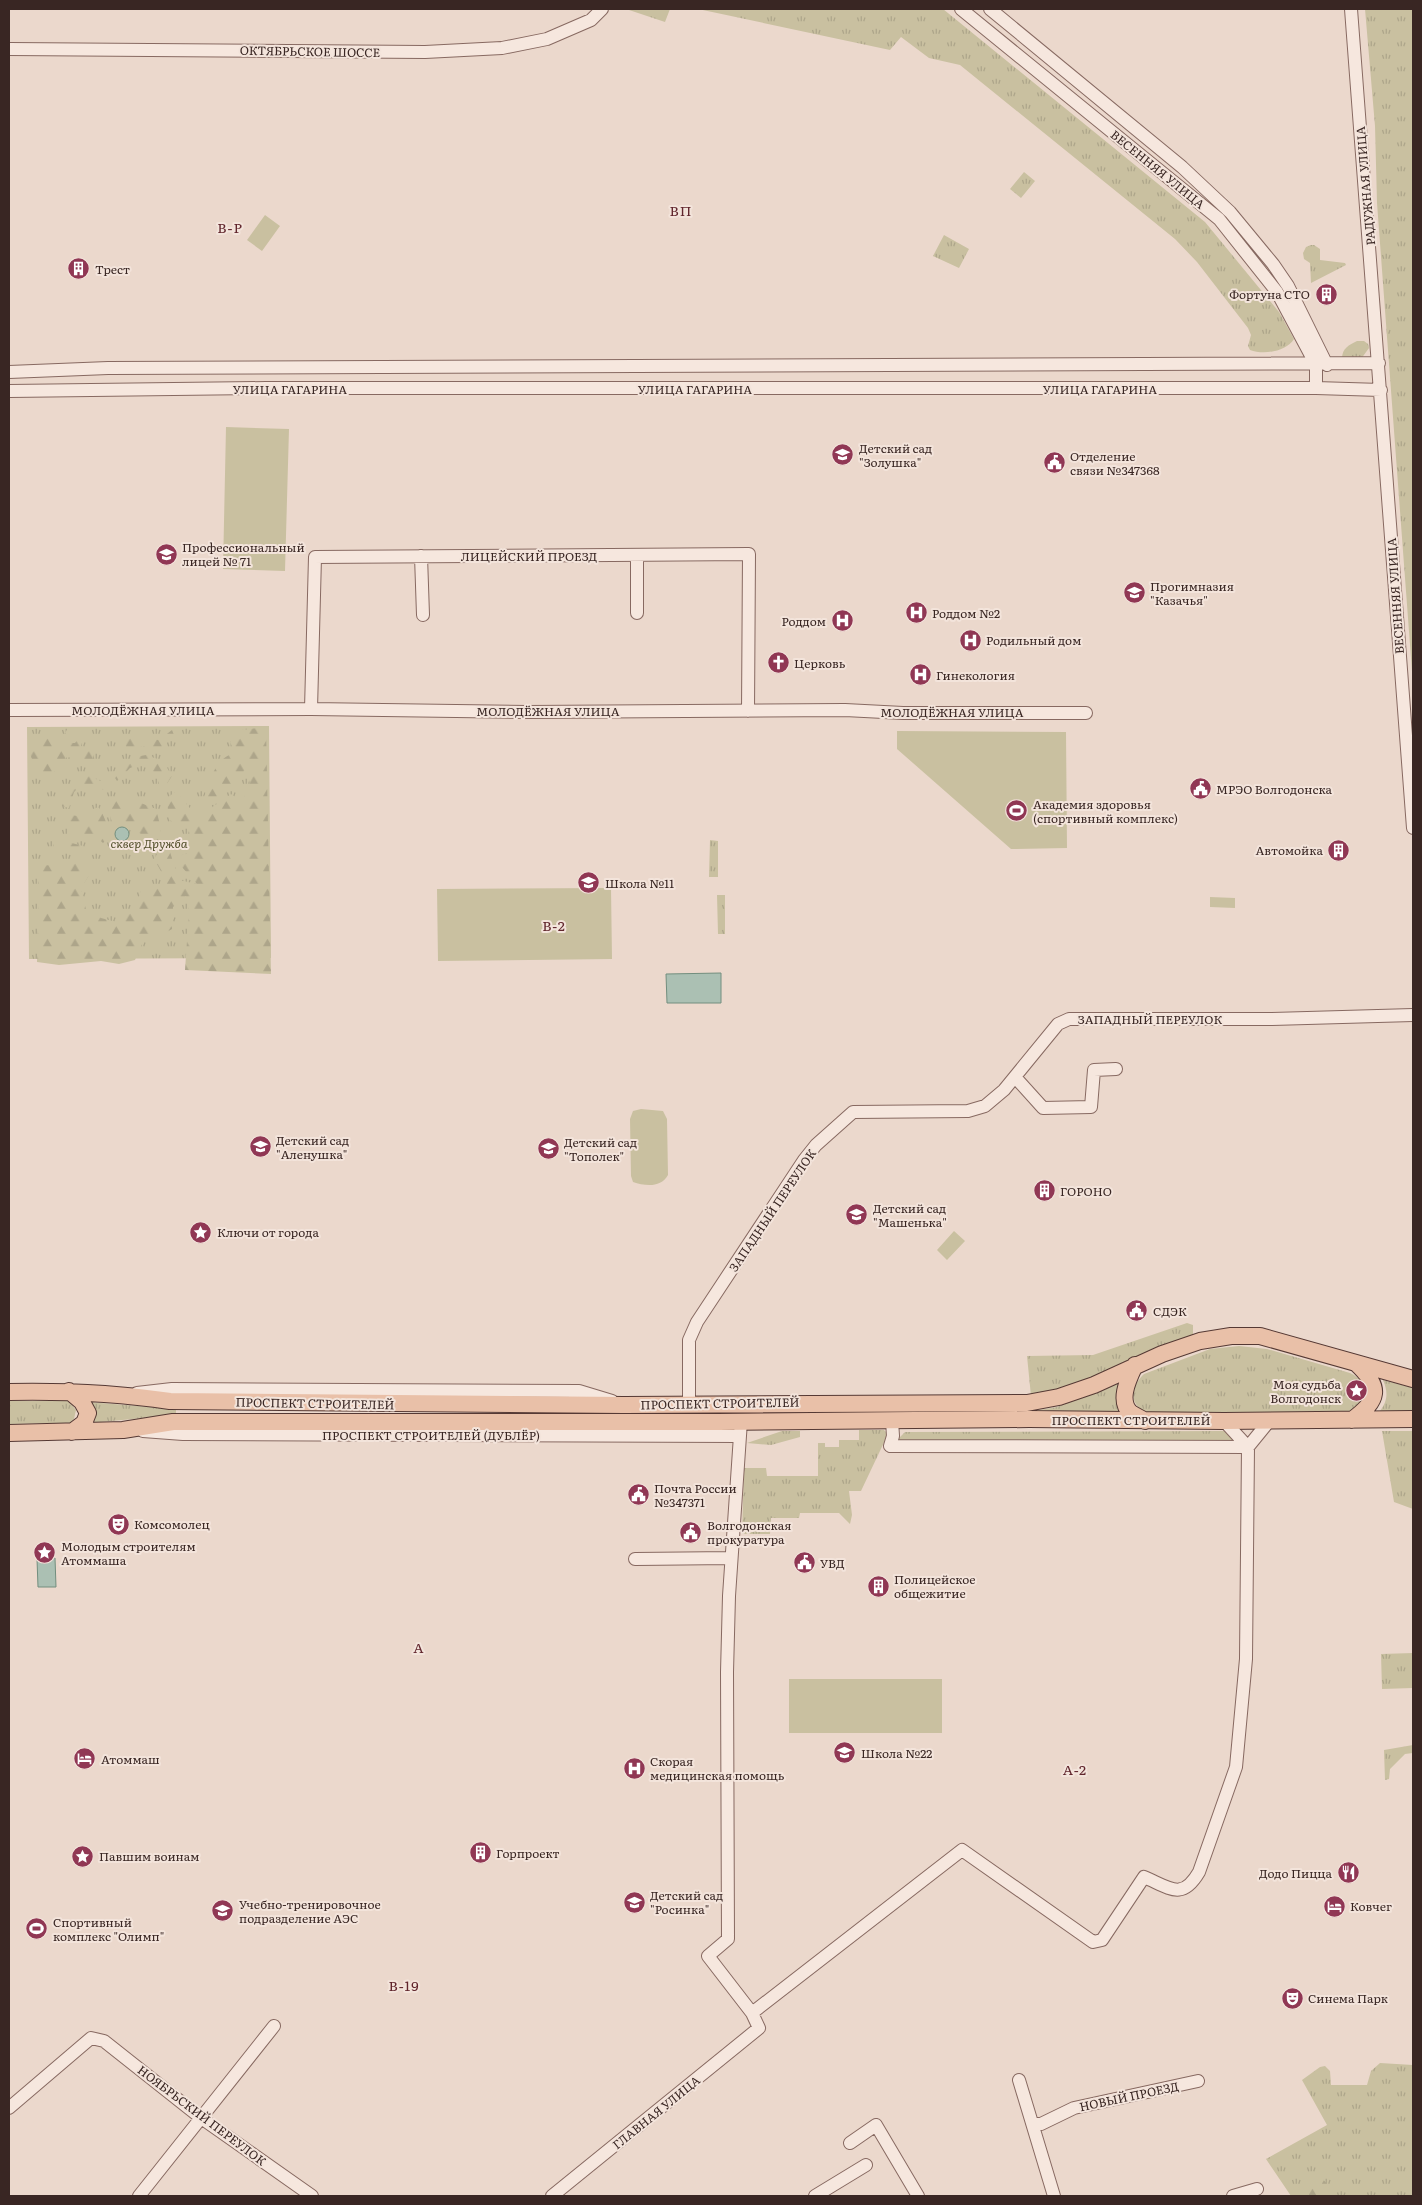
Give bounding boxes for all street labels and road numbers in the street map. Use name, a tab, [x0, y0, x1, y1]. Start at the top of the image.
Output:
street label: ОКТЯБРЬСКОЕ ШОССЕ	[240, 41, 381, 61]
street label: ВЕСЕННЯЯ УЛИЦА	[1107, 125, 1209, 213]
street label: РАДУЖНАЯ УЛИЦА	[1351, 126, 1379, 246]
street label: УЛИЦА ГАГАРИНА	[233, 380, 347, 398]
street label: УЛИЦА ГАГАРИНА	[638, 380, 752, 398]
street label: УЛИЦА ГАГАРИНА	[1043, 380, 1157, 398]
street label: ВЕСЕННЯЯ УЛИЦА	[1382, 537, 1408, 655]
street label: ЛИЦЕЙСКИЙ ПРОЕЗД	[461, 547, 598, 565]
street label: МОЛОДЁЖНАЯ УЛИЦА	[71, 701, 215, 719]
street label: МОЛОДЁЖНАЯ УЛИЦА	[476, 702, 620, 720]
street label: МОЛОДЁЖНАЯ УЛИЦА	[880, 703, 1024, 721]
street label: ЗАПАДНЫЙ ПЕРЕУЛОК	[1078, 1010, 1222, 1028]
street label: ЗАПАДНЫЙ ПЕРЕУЛОК	[724, 1145, 820, 1275]
street label: ПРОСПЕКТ СТРОИТЕЛЕЙ	[235, 1393, 395, 1413]
street label: ПРОСПЕКТ СТРОИТЕЛЕЙ	[640, 1393, 800, 1413]
street label: ПРОСПЕКТ СТРОИТЕЛЕЙ	[1051, 1411, 1211, 1429]
street label: ПРОСПЕКТ СТРОИТЕЛЕЙ (ДУБЛЁР)	[322, 1426, 540, 1444]
street label: НОЯБРЬСКИЙ ПЕРЕУЛОК	[134, 2061, 270, 2170]
street label: ГЛАВНАЯ УЛИЦА	[608, 2071, 704, 2153]
street label: НОВЫЙ ПРОЕЗД	[1078, 2077, 1181, 2115]

